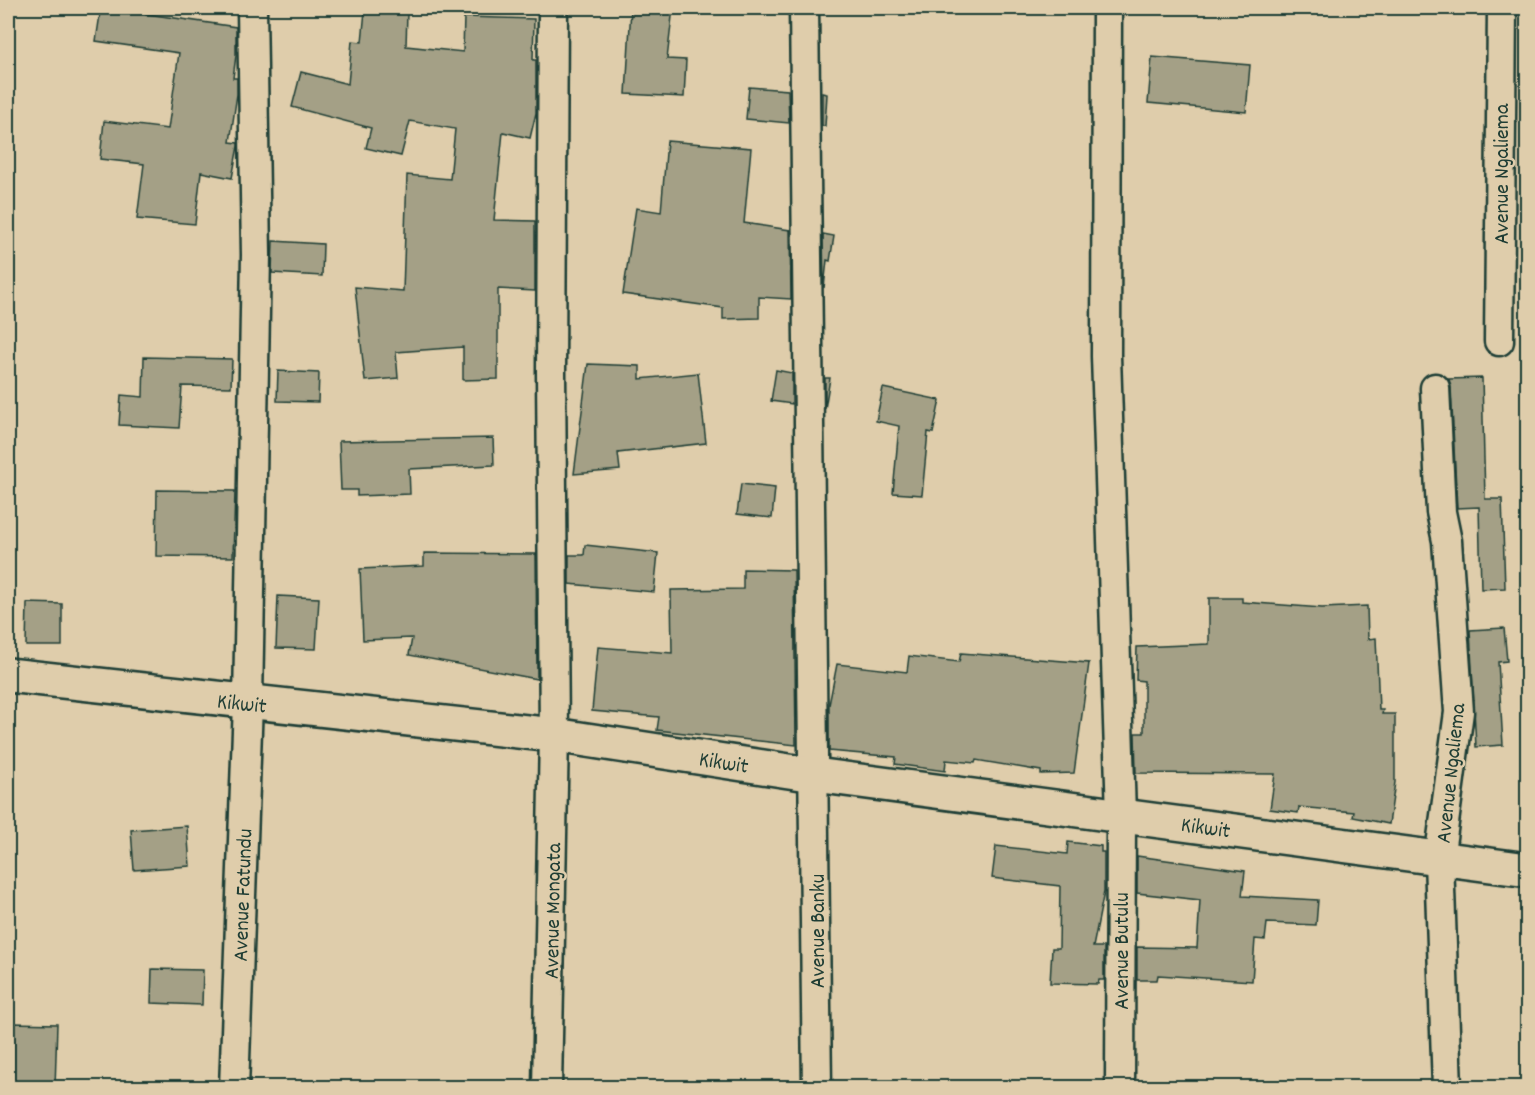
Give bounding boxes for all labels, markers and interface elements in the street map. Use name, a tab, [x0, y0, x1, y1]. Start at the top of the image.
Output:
street label: Avenue Ngaliema	[1488, 103, 1519, 244]
street label: Kikwit	[215, 687, 268, 723]
street label: Avenue Ngaliema	[1430, 701, 1475, 845]
street label: Kikwit	[697, 745, 750, 784]
street label: Kikwit	[1179, 811, 1232, 848]
street label: Avenue Fatundu	[227, 828, 262, 962]
street label: Avenue Mongata	[538, 842, 571, 980]
street label: Avenue Banku	[804, 874, 835, 988]
street label: Avenue Butulu	[1108, 892, 1139, 1010]

